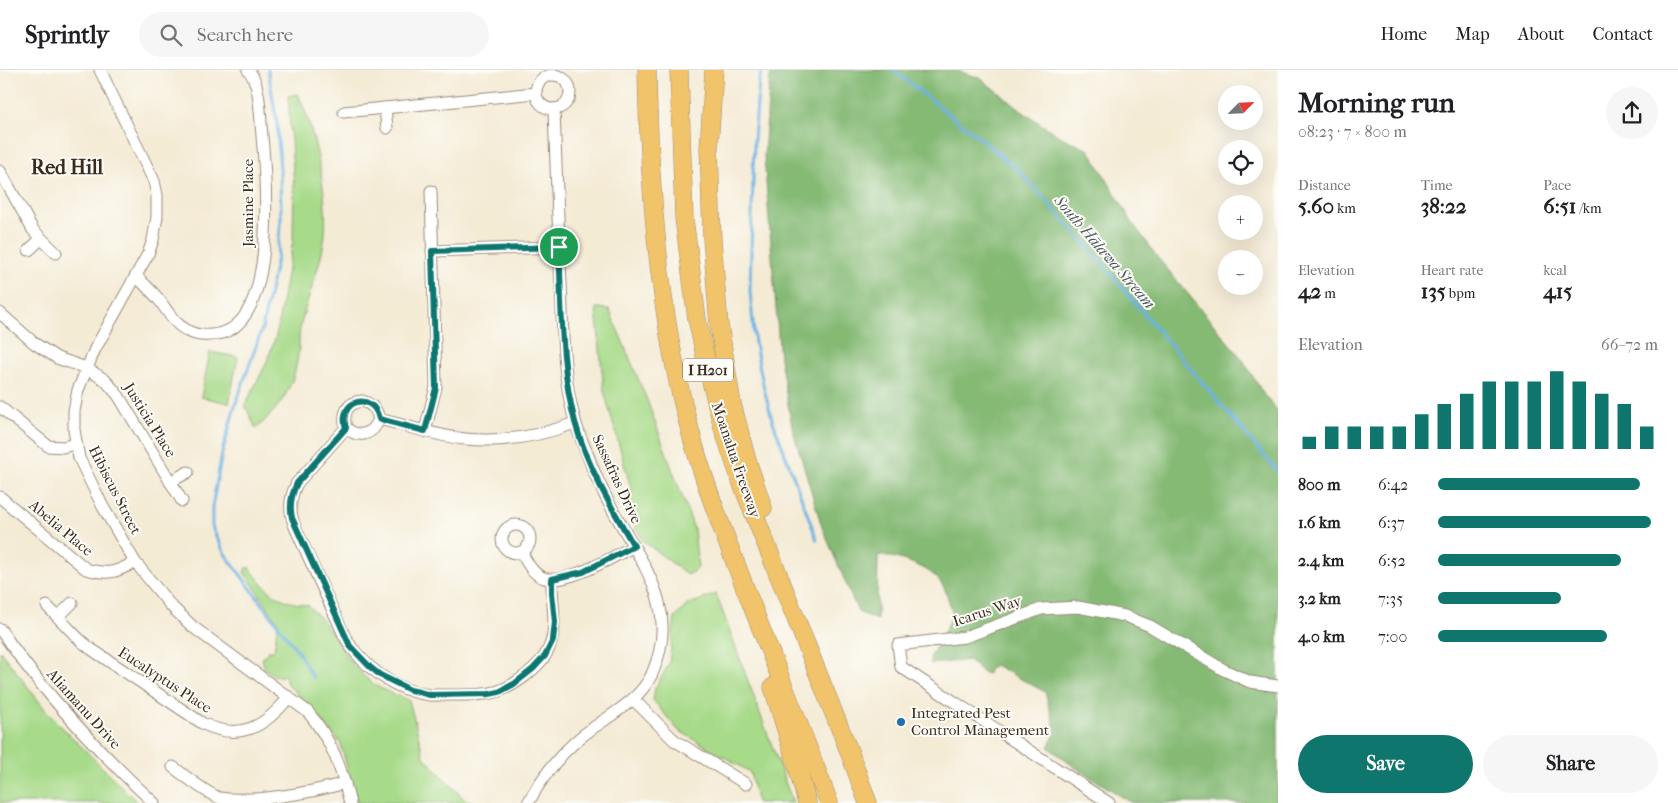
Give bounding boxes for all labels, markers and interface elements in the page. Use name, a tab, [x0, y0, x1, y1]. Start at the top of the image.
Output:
search box	[139, 12, 489, 57]
text: Sprintly	[25, 21, 109, 49]
icon: search	[157, 21, 185, 49]
text: Search here	[197, 24, 293, 46]
text: Home	[1380, 24, 1427, 45]
text: Map	[1455, 24, 1490, 45]
text: About	[1518, 24, 1564, 45]
text: Contact	[1592, 24, 1653, 45]
north arrow	[1218, 85, 1262, 130]
map controls	[1218, 85, 1263, 295]
text: Morning run	[1298, 86, 1455, 119]
button: share	[1606, 87, 1658, 139]
text: 08:23 · 7 × 800 m	[1298, 122, 1407, 141]
button: locate	[1218, 140, 1263, 185]
district label: Red Hill	[31, 156, 104, 179]
street label: Jasmine Place	[239, 158, 257, 248]
text: Distance	[1298, 177, 1351, 194]
text: Time	[1421, 177, 1452, 194]
text: Pace	[1543, 177, 1571, 194]
water label: South Hālawa Stream	[1050, 191, 1160, 313]
text: 5.60	[1298, 194, 1334, 218]
text: 38:22	[1421, 194, 1467, 218]
text: 6:51	[1543, 194, 1576, 218]
button: +	[1218, 195, 1263, 240]
text: km	[1334, 200, 1356, 217]
text: /km	[1576, 200, 1602, 217]
pin	[538, 226, 580, 268]
icon: arrive	[545, 233, 573, 261]
button: −	[1218, 250, 1263, 295]
text: Elevation	[1298, 262, 1355, 279]
text: Heart rate	[1421, 262, 1483, 279]
text: kcal	[1543, 262, 1567, 279]
text: 42	[1298, 279, 1321, 303]
text: 135	[1421, 279, 1446, 303]
text: 415	[1543, 279, 1572, 303]
text: m	[1321, 285, 1336, 302]
text: bpm	[1446, 285, 1475, 302]
text: Elevation	[1298, 335, 1363, 354]
text: 66–72 m	[1601, 335, 1658, 354]
road number: I H201	[683, 358, 733, 382]
street label: Justicia Place	[119, 379, 180, 461]
street label: Moanalua Freeway	[708, 400, 765, 521]
street label: Sassafras Drive	[588, 432, 646, 527]
street label: Hibiscus Street	[85, 443, 145, 538]
text: 800 m	[1298, 475, 1340, 494]
text: 6:42	[1378, 475, 1408, 494]
street label: Abelia Place	[25, 495, 97, 560]
text: 1.6 km	[1298, 513, 1340, 532]
text: 6:37	[1378, 513, 1405, 532]
text: 2.4 km	[1298, 551, 1344, 570]
text: 6:52	[1378, 551, 1406, 570]
text: 3.2 km	[1298, 589, 1341, 608]
text: 7:35	[1378, 589, 1403, 608]
street label: Icarus Way	[950, 591, 1025, 631]
text: 4.0 km	[1298, 627, 1345, 646]
text: 7:00	[1378, 627, 1407, 646]
street label: Eucalyptus Place	[115, 643, 216, 717]
street label: Aliamanu Drive	[43, 665, 125, 753]
place label: Integrated Pest Control Management	[911, 704, 1050, 739]
marker: Integrated Pest Control Management	[895, 716, 907, 728]
button: Save	[1298, 735, 1473, 793]
button: Share	[1483, 735, 1658, 793]

